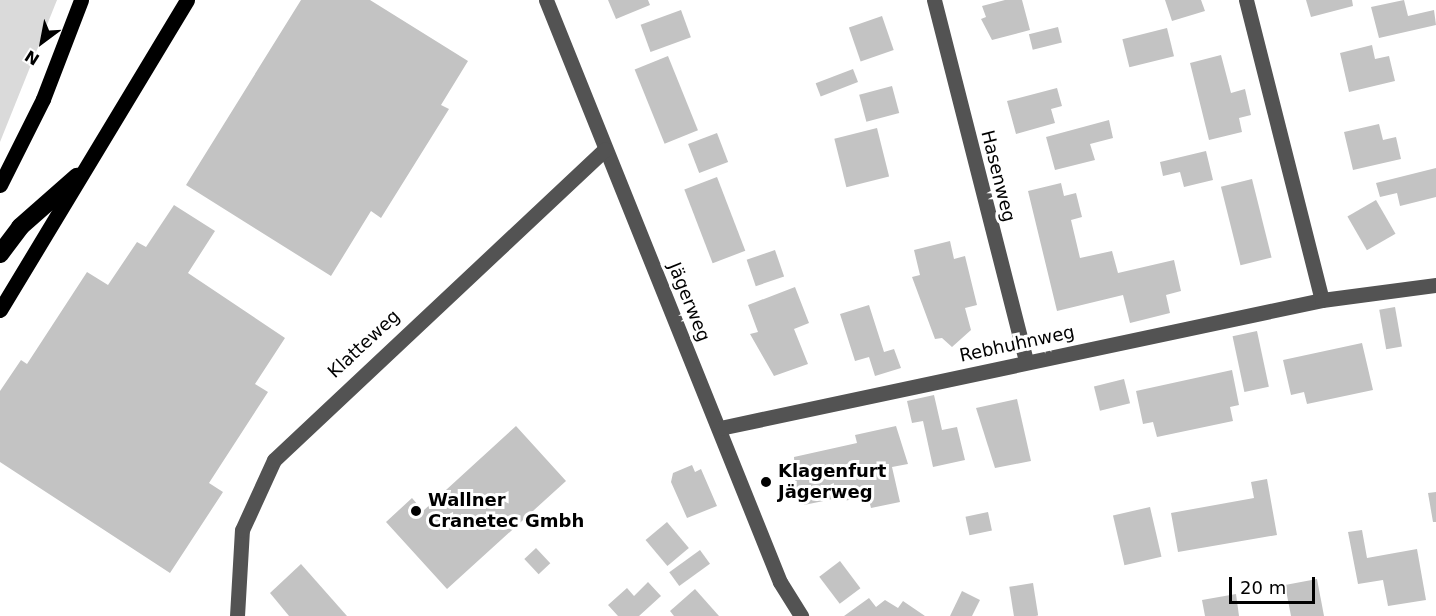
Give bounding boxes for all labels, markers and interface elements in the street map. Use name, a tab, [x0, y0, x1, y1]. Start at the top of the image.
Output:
north arrow	[12, 12, 72, 72]
text: N	[21, 46, 43, 69]
street label: Hasenweg	[976, 128, 1020, 224]
street label: Jägerweg	[663, 259, 715, 345]
street label: Klatteweg	[324, 305, 404, 383]
street label: Rebhuhnweg	[958, 321, 1076, 367]
place label: Klagenfurt Jägerweg	[778, 461, 886, 504]
marker: Klagenfurt Jägerweg	[759, 475, 773, 489]
place label: Wallner Cranetec Gmbh	[428, 490, 584, 532]
marker: Wallner Cranetec Gmbh	[409, 504, 423, 518]
scale bar	[1232, 565, 1318, 603]
text: 20 m	[1240, 577, 1286, 598]

